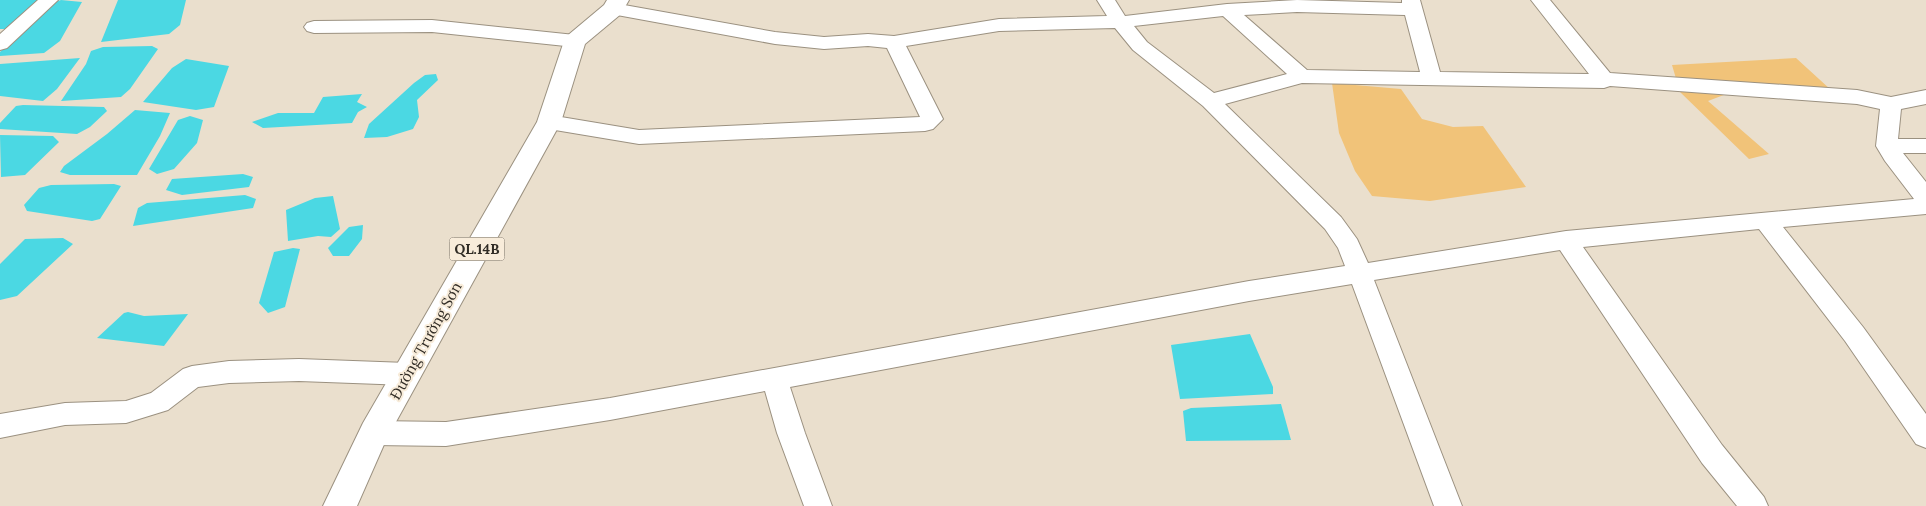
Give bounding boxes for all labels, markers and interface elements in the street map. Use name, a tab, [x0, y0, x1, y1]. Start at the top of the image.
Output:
road number: QL.14B	[450, 238, 504, 260]
street label: Đường Trường Sơn	[385, 279, 466, 403]

